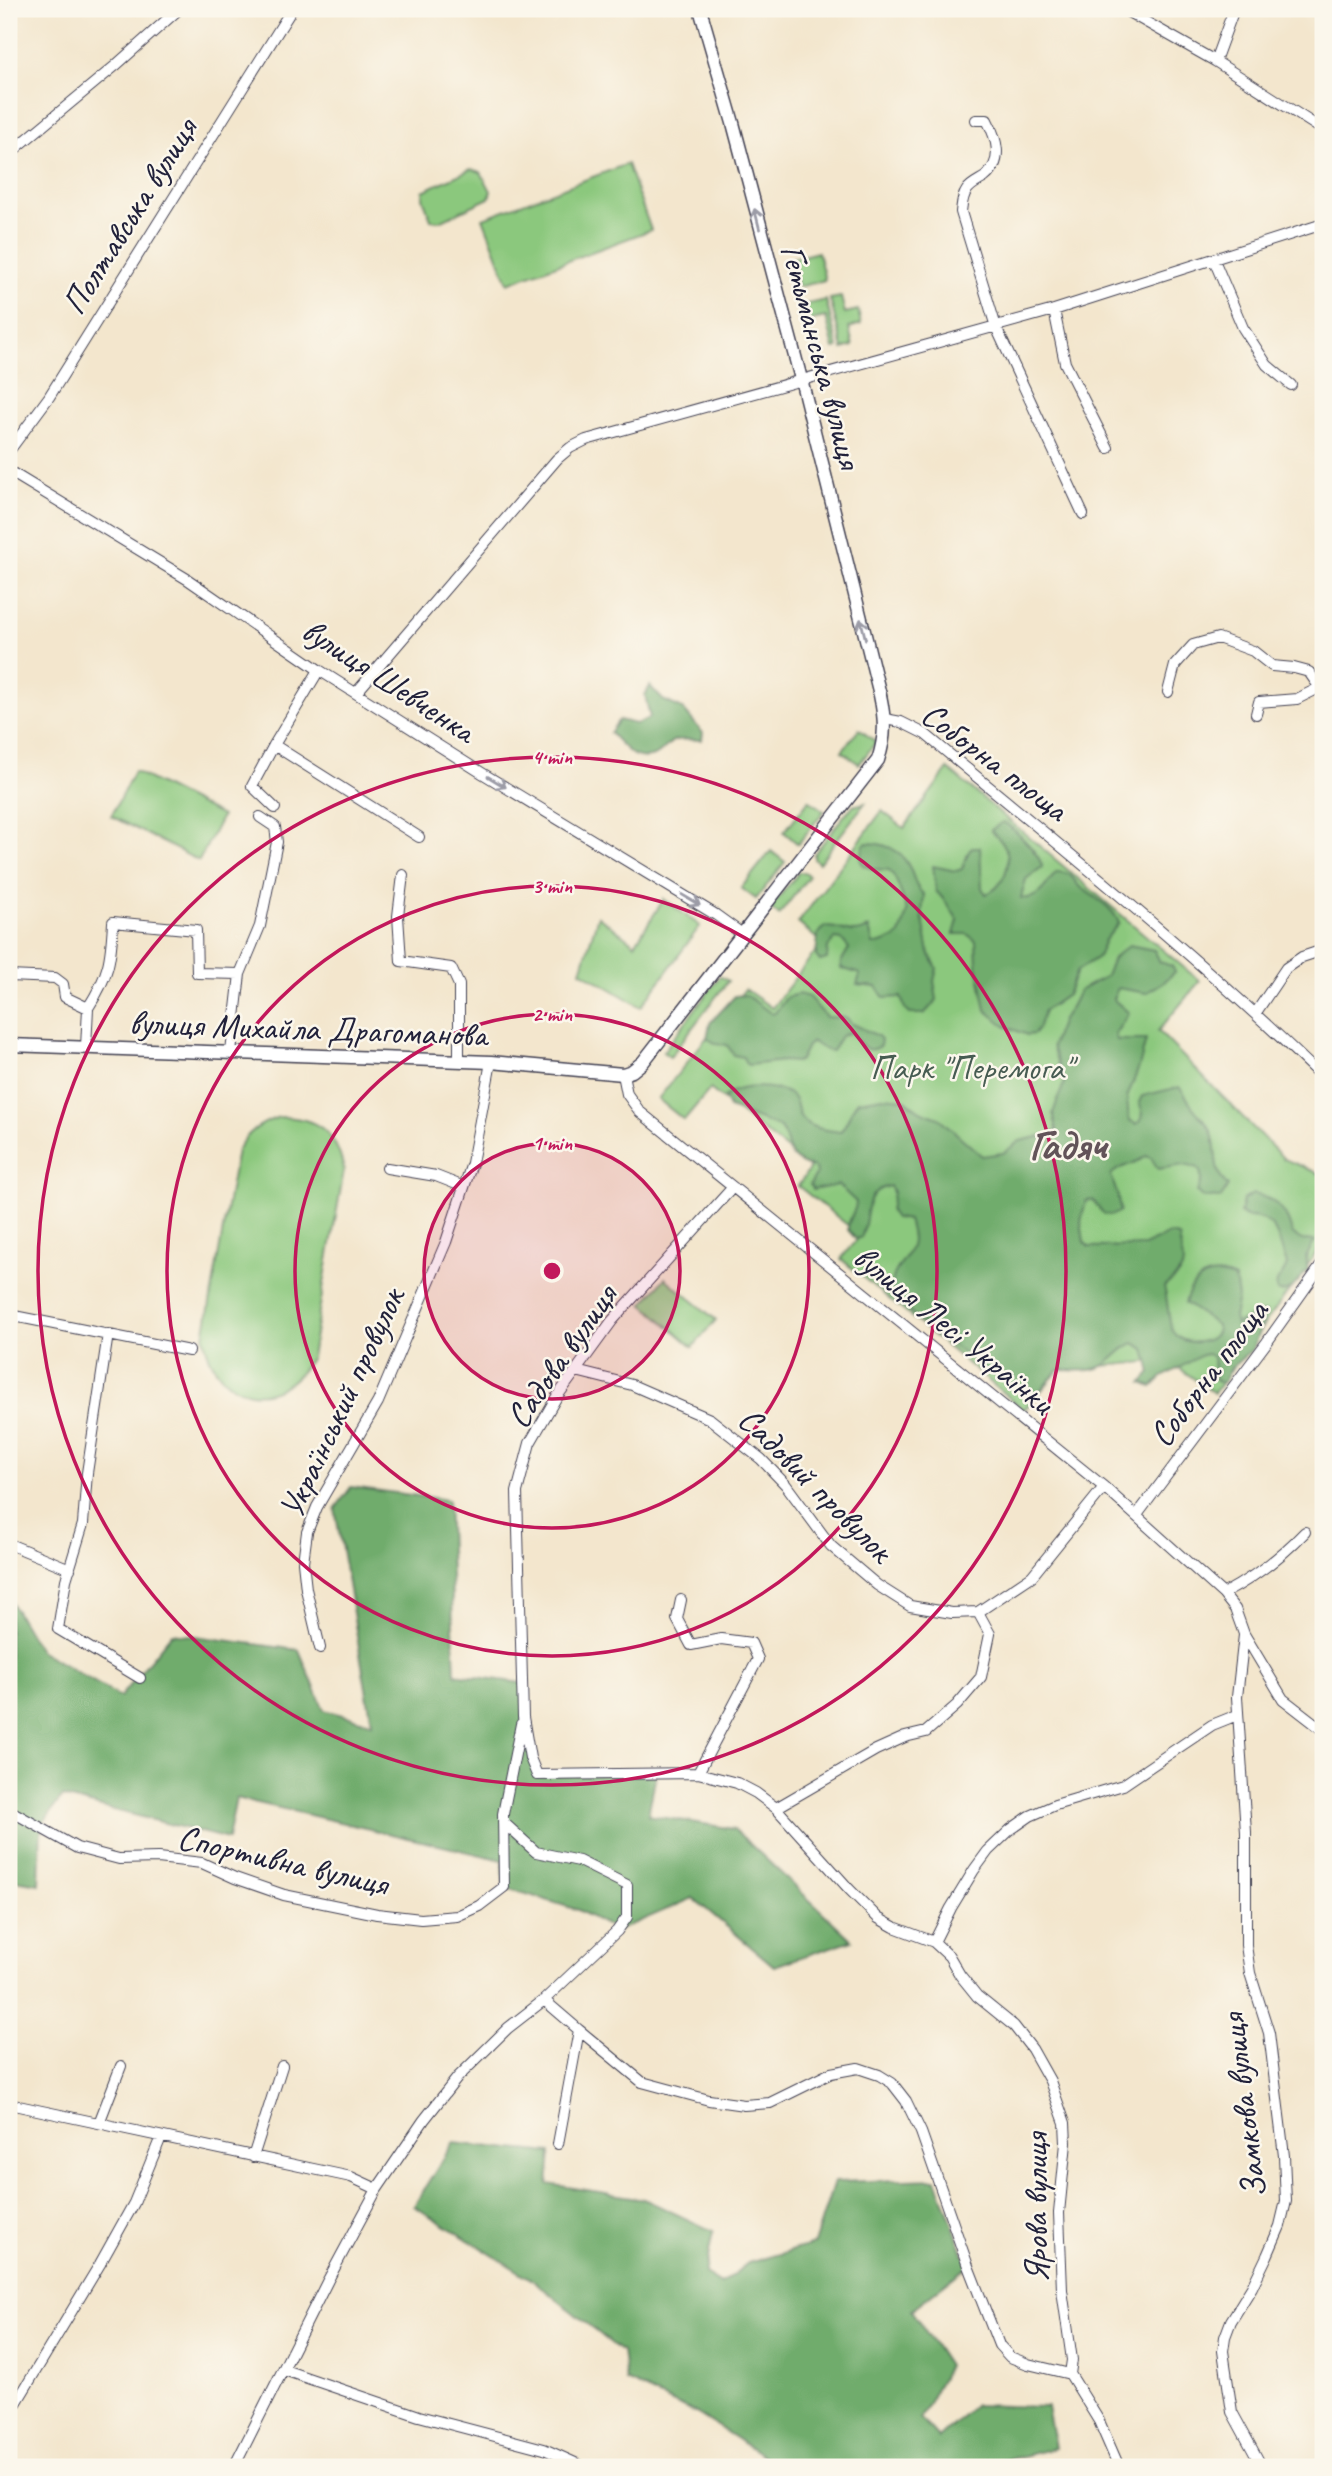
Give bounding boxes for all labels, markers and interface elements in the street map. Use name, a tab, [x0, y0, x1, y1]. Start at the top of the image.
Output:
street label: Полтавська вулиця	[51, 107, 209, 323]
one-way arrow	[750, 208, 763, 231]
street label: Гетьманська вулиця	[770, 239, 874, 476]
street label: вулиця Шевченка	[294, 608, 486, 755]
one-way arrow	[856, 618, 869, 641]
street label: Соборна площа	[912, 692, 1078, 832]
text: 4 min	[532, 744, 572, 770]
one-way arrow	[486, 775, 506, 789]
text: 3 min	[532, 873, 572, 899]
one-way arrow	[681, 893, 701, 907]
street label: вулиця Михайла Драгоманова	[128, 1000, 490, 1057]
text: 2 min	[532, 1001, 572, 1027]
park label: Парк "Перемога"	[870, 1045, 1079, 1090]
district label: Гадяч	[1029, 1119, 1110, 1172]
text: 1 min	[532, 1130, 572, 1156]
street label: вулиця Лесі Українки	[844, 1235, 1065, 1425]
centre of rings	[540, 1259, 564, 1283]
street label: Садова вулиця	[496, 1273, 629, 1437]
street label: Український провулок	[268, 1278, 416, 1526]
street label: Соборна площа	[1139, 1290, 1279, 1456]
street label: Садовий провулок	[729, 1397, 905, 1574]
street label: Спортивна вулиця	[174, 1814, 395, 1907]
street label: Замкова вулиця	[1210, 2008, 1277, 2201]
street label: Ярова вулиця	[1013, 2131, 1058, 2283]

